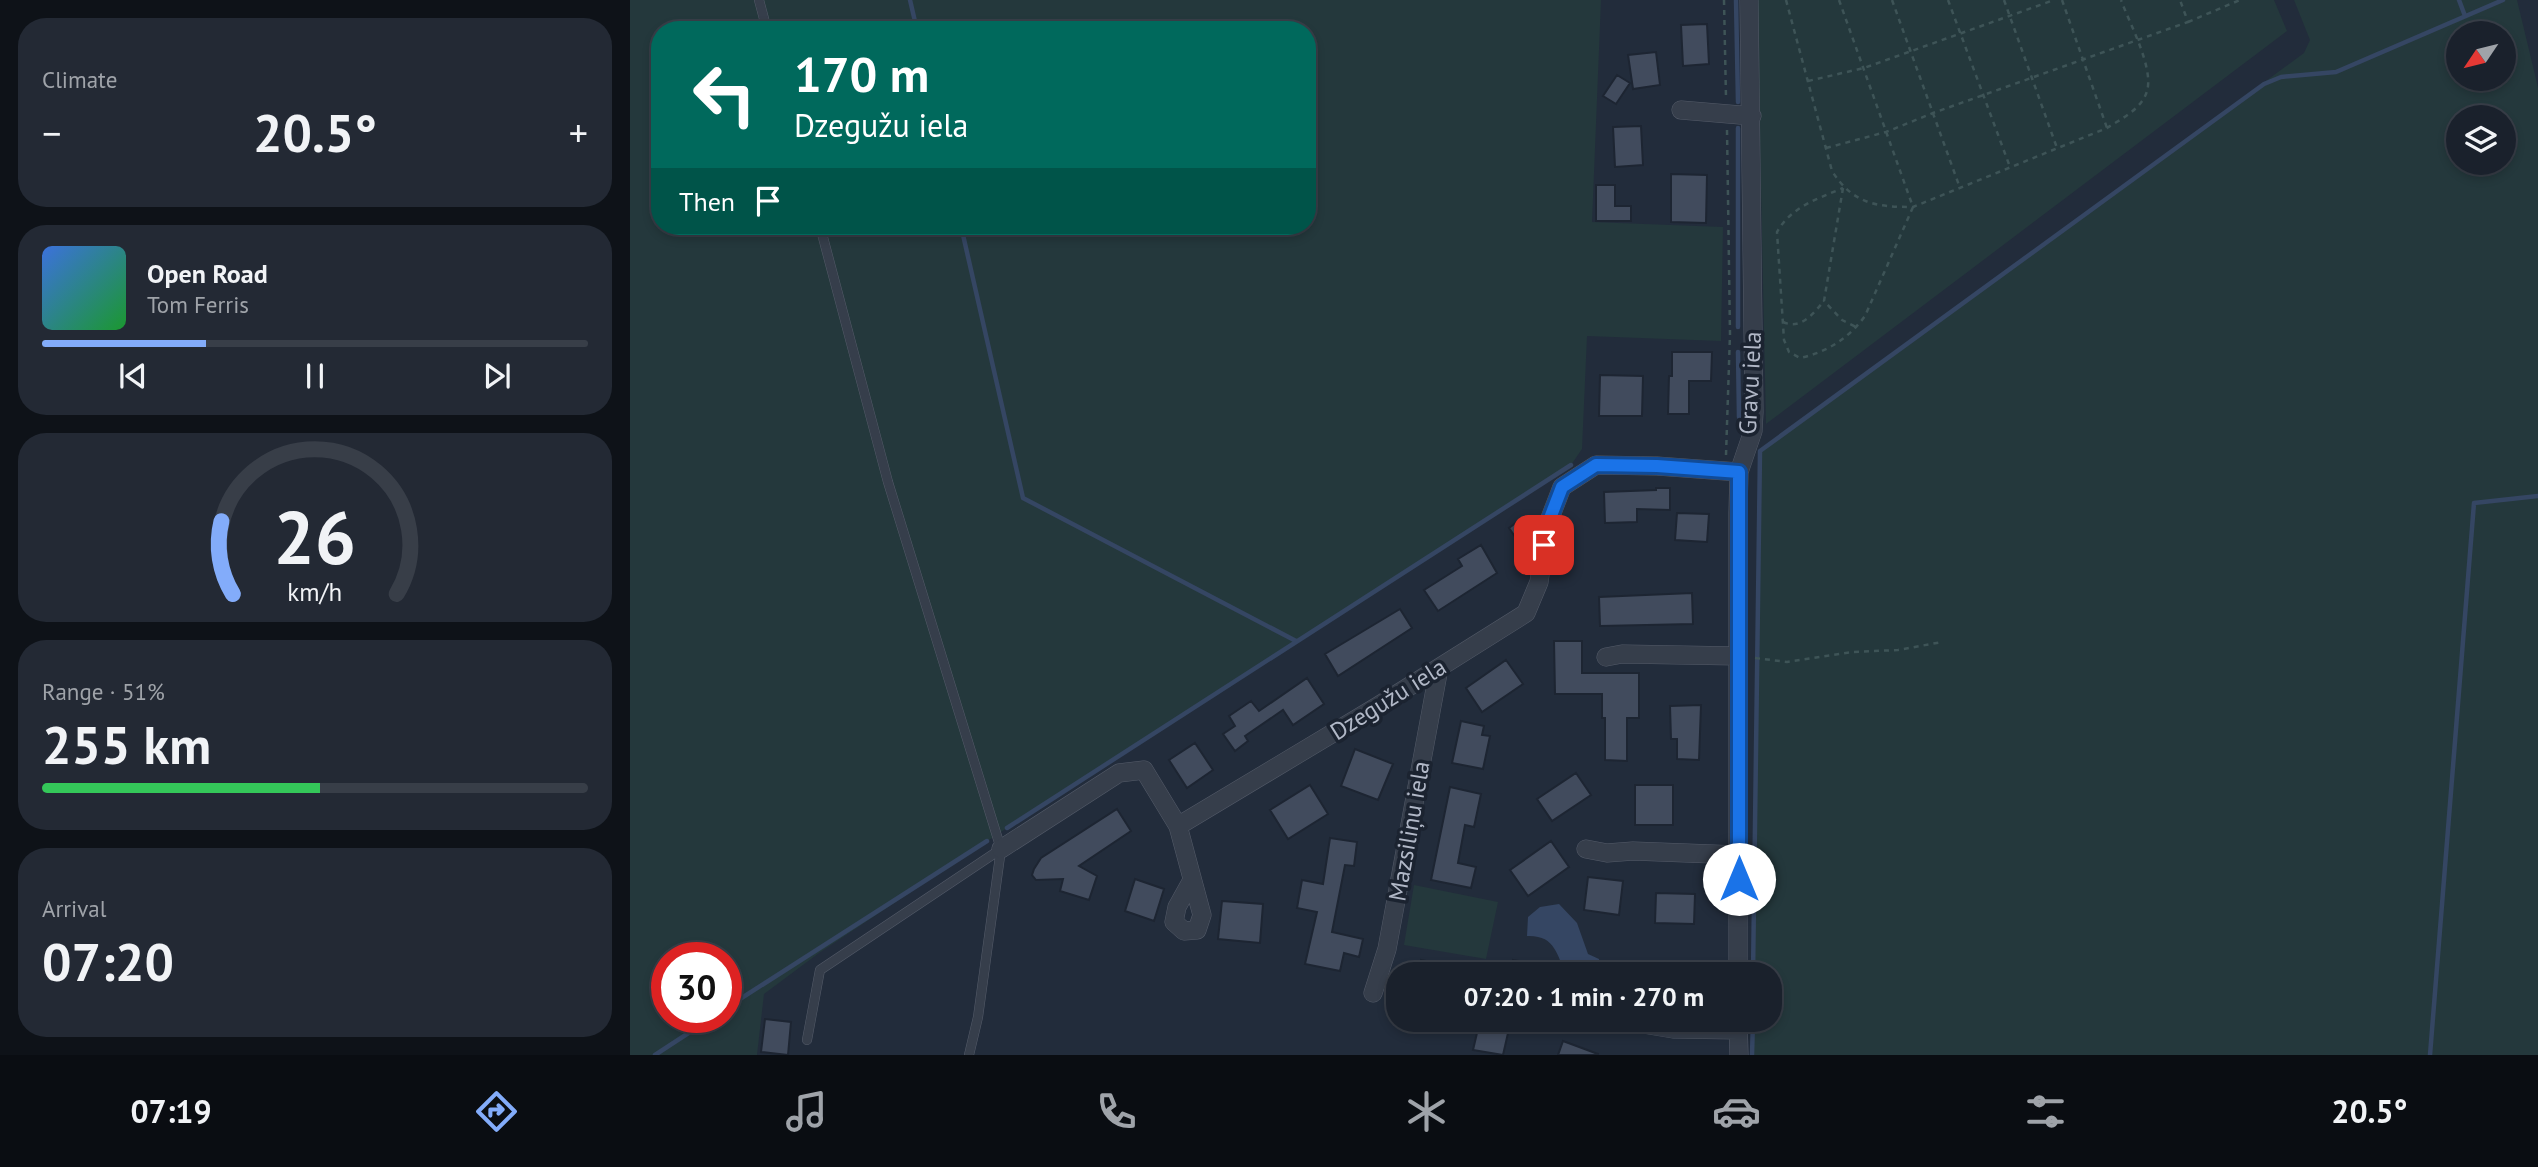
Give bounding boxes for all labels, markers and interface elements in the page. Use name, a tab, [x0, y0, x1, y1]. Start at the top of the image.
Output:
north arrow	[2446, 21, 2516, 91]
map controls	[2446, 21, 2516, 175]
text: 170 m	[794, 42, 929, 106]
icon: left	[679, 49, 770, 140]
text: Climate	[42, 65, 117, 94]
text: 20.5°	[253, 99, 377, 166]
text: Dzegužu iela	[794, 104, 968, 146]
button: layers	[2446, 105, 2516, 175]
text: −	[42, 108, 61, 157]
text: +	[569, 108, 588, 157]
icon: arrive	[749, 182, 787, 220]
text: Then	[679, 185, 735, 218]
text: Open Road	[147, 257, 268, 290]
text: Tom Ferris	[147, 290, 249, 319]
street label: Gravu iela	[1732, 331, 1768, 435]
icon: previous	[114, 357, 152, 395]
icon: pause	[296, 357, 334, 395]
icon: next	[478, 357, 516, 395]
text: 26	[274, 490, 356, 584]
pin	[1514, 515, 1574, 575]
icon: arrive	[1525, 526, 1563, 564]
text: km/h	[288, 575, 342, 607]
street label: Dzegužu iela	[1324, 651, 1452, 747]
text: Range · 51%	[42, 677, 165, 706]
text: 255 km	[42, 711, 211, 778]
street label: Mazsiliņu iela	[1381, 759, 1437, 903]
position arrow	[1702, 842, 1776, 916]
text: Arrival	[42, 894, 106, 923]
text: 07:20	[42, 928, 174, 995]
speed limit sign: 30	[651, 942, 742, 1033]
text: 07:20 · 1 min · 270 m	[1464, 980, 1704, 1013]
icon: directions	[472, 1087, 521, 1136]
icon: music	[782, 1087, 831, 1136]
icon: phone	[1092, 1087, 1141, 1136]
icon: climate	[1402, 1087, 1451, 1136]
icon: car	[1712, 1087, 1761, 1136]
icon: filters	[2021, 1087, 2070, 1136]
text: 07:19	[130, 1090, 212, 1132]
text: 20.5°	[2331, 1090, 2408, 1132]

